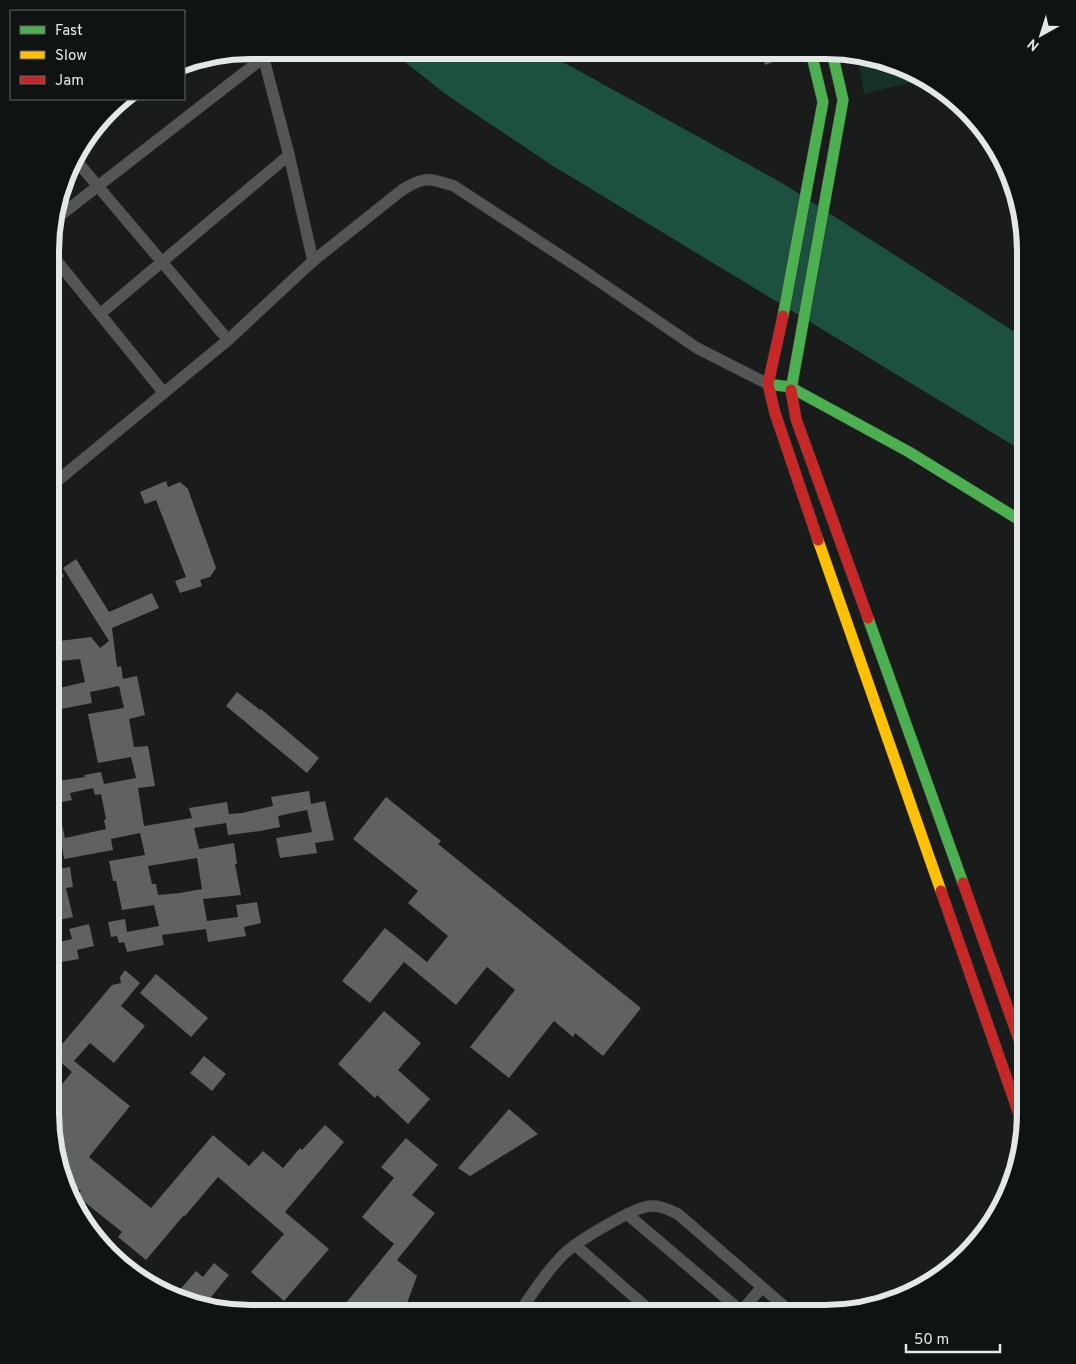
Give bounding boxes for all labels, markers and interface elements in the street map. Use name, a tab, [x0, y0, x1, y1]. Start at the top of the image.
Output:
legend	[10, 10, 185, 100]
north arrow	[1016, 10, 1066, 60]
text: Fast	[55, 22, 83, 41]
text: N	[1025, 34, 1043, 54]
text: Slow	[55, 47, 87, 66]
text: Jam	[55, 72, 84, 91]
scale bar	[906, 1322, 1000, 1354]
text: 50 m	[914, 1331, 949, 1350]

